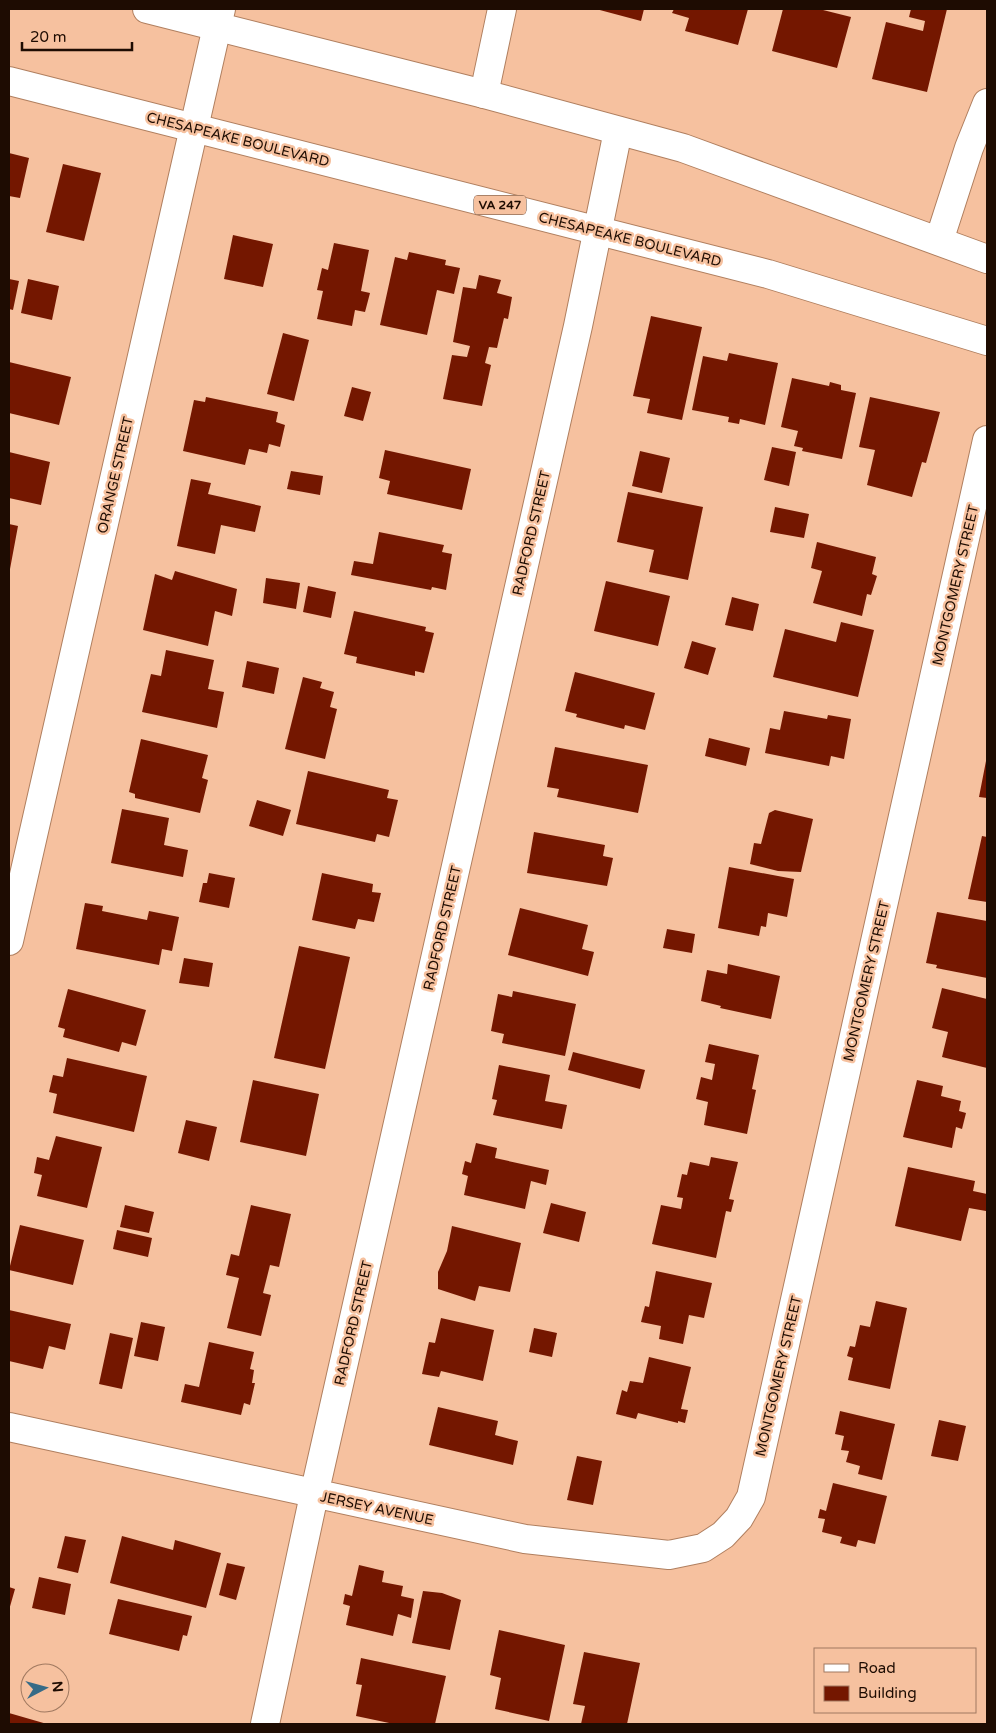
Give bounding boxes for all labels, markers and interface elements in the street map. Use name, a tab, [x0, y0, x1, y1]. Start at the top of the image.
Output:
scale bar	[22, 20, 132, 52]
text: 20 m	[30, 28, 67, 46]
street label: CHESAPEAKE BOULEVARD	[145, 109, 331, 170]
road number: VA 247	[474, 196, 526, 214]
street label: CHESAPEAKE BOULEVARD	[537, 209, 723, 270]
street label: ORANGE STREET	[94, 415, 137, 535]
street label: RADFORD STREET	[509, 469, 554, 597]
street label: MONTGOMERY STREET	[929, 503, 982, 667]
street label: RADFORD STREET	[420, 864, 465, 992]
street label: MONTGOMERY STREET	[840, 899, 893, 1063]
street label: RADFORD STREET	[331, 1259, 376, 1387]
street label: MONTGOMERY STREET	[752, 1294, 805, 1458]
street label: JERSEY AVENUE	[319, 1488, 435, 1529]
legend	[814, 1648, 976, 1713]
text: Road	[858, 1659, 896, 1677]
north arrow	[20, 1663, 70, 1713]
text: N	[48, 1680, 66, 1693]
text: Building	[858, 1684, 917, 1702]

